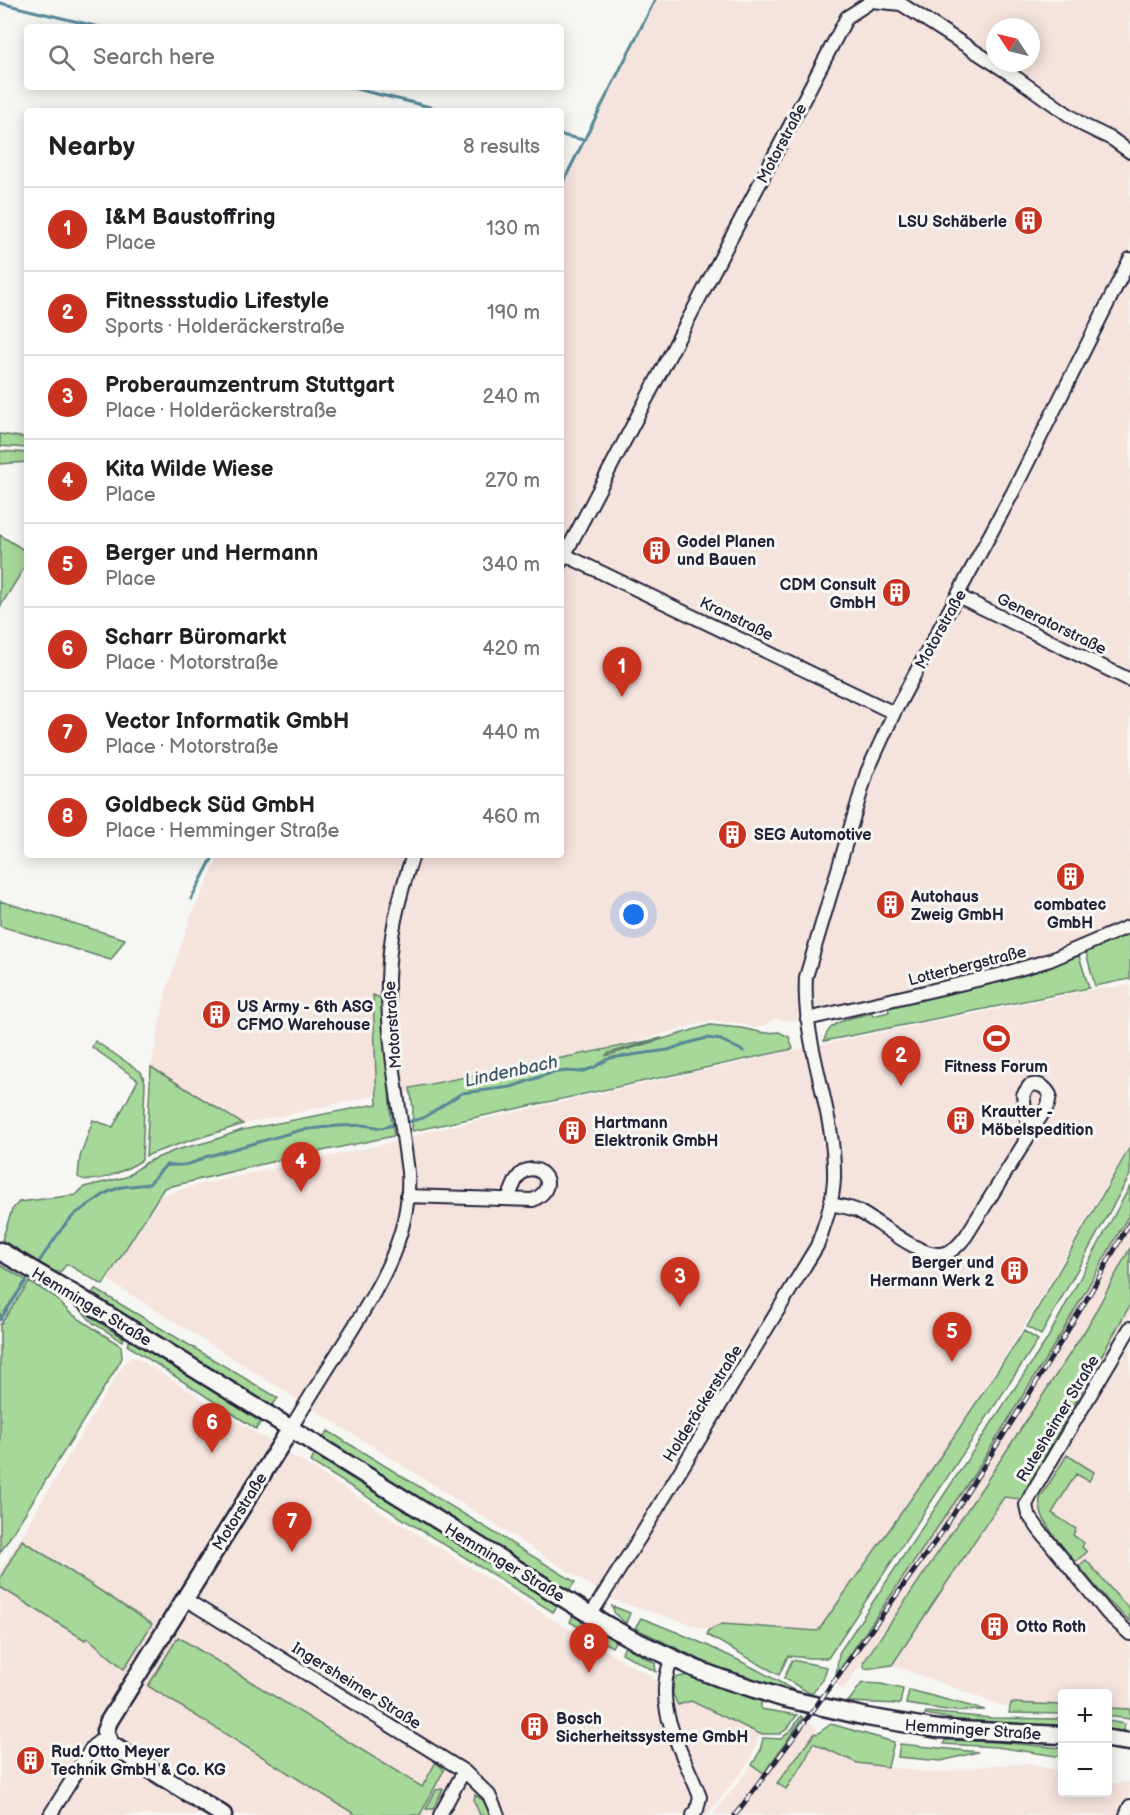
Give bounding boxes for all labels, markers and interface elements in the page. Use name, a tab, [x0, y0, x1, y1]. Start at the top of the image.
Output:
north arrow	[986, 18, 1040, 72]
search box	[24, 24, 564, 90]
icon: search	[45, 41, 78, 74]
text: Search here	[93, 44, 215, 71]
street label: Motorstraße	[753, 100, 812, 187]
text: Nearby	[48, 132, 135, 163]
text: 8 results	[463, 135, 540, 159]
text: I&M Baustoffring	[105, 204, 276, 231]
building icon: LSU Schäberle	[1012, 205, 1044, 237]
place label: LSU Schäberle	[898, 213, 1007, 232]
text: 1	[63, 217, 72, 241]
text: 130 m	[486, 217, 540, 241]
text: Place	[105, 231, 156, 255]
text: Fitnessstudio Lifestyle	[105, 288, 329, 315]
text: 2	[62, 301, 73, 325]
text: 190 m	[487, 301, 540, 325]
text: Sports · Holderäckerstraße	[105, 315, 345, 339]
text: Proberaumzentrum Stuttgart	[105, 372, 395, 399]
text: 3	[62, 385, 73, 409]
text: 240 m	[483, 385, 540, 409]
text: Place · Holderäckerstraße	[105, 399, 337, 423]
text: Kita Wilde Wiese	[105, 456, 273, 483]
text: 4	[62, 469, 73, 493]
text: 270 m	[485, 469, 540, 493]
text: Place	[105, 483, 156, 507]
place label: Godel Planen und Bauen	[677, 533, 775, 570]
building icon: Godel Planen und Bauen	[640, 534, 672, 566]
text: Berger und Hermann	[105, 540, 318, 567]
text: 5	[62, 553, 73, 577]
text: 340 m	[482, 553, 540, 577]
text: Place	[105, 567, 156, 591]
place label: CDM Consult GmbH	[780, 576, 877, 613]
building icon: CDM Consult GmbH	[881, 577, 913, 609]
street label: Motorstraße	[912, 586, 971, 673]
street label: Generatorstraße	[993, 590, 1110, 659]
street label: Kranstraße	[696, 593, 777, 646]
text: Scharr Büromarkt	[105, 624, 287, 651]
text: 6	[61, 637, 74, 661]
text: 420 m	[482, 637, 540, 661]
pin: 1	[602, 648, 642, 697]
text: Place · Motorstraße	[105, 651, 278, 675]
text: Vector Informatik GmbH	[105, 708, 349, 735]
text: 7	[62, 721, 73, 745]
text: 440 m	[482, 721, 540, 745]
text: Place · Motorstraße	[105, 735, 278, 759]
text: Goldbeck Süd GmbH	[105, 792, 315, 819]
text: 8	[61, 805, 74, 829]
text: 460 m	[482, 805, 540, 829]
building icon: SEG Automotive	[717, 818, 749, 850]
text: Place · Hemminger Straße	[105, 819, 339, 843]
place label: SEG Automotive	[754, 826, 872, 845]
building icon: combatec GmbH	[1054, 860, 1086, 892]
place label: Autohaus Zweig GmbH	[910, 888, 1004, 925]
building icon: Autohaus Zweig GmbH	[874, 889, 906, 921]
place label: combatec GmbH	[1034, 896, 1107, 933]
your location	[619, 900, 648, 929]
street label: Lotterbergstraße	[906, 942, 1029, 990]
street label: Motorstraße	[381, 980, 406, 1069]
place label: US Army - 6th ASG CFMO Warehouse	[237, 998, 373, 1035]
building icon: US Army - 6th ASG CFMO Warehouse	[200, 999, 232, 1031]
sports icon: Fitness Forum	[980, 1022, 1012, 1054]
pin: 2	[882, 1036, 920, 1086]
water label: Lindenbach	[463, 1051, 560, 1092]
place label: Fitness Forum	[944, 1058, 1048, 1077]
place label: Krautter - Möbelspedition	[981, 1103, 1093, 1140]
building icon: Krautter - Möbelspedition	[944, 1104, 976, 1136]
place label: Hartmann Elektronik GmbH	[594, 1114, 718, 1151]
building icon: Hartmann Elektronik GmbH	[557, 1115, 589, 1147]
pin: 4	[282, 1142, 320, 1192]
place label: Berger und Hermann Werk 2	[870, 1254, 994, 1291]
building icon: Berger und Hermann Werk 2	[999, 1255, 1031, 1287]
pin: 3	[660, 1258, 700, 1307]
street label: Hemminger Straße	[28, 1264, 155, 1351]
pin: 5	[932, 1312, 972, 1362]
street label: Holderäckerstraße	[660, 1341, 747, 1466]
street label: Rutesheimer Straße	[1013, 1352, 1104, 1485]
pin: 6	[192, 1404, 232, 1453]
street label: Motorstraße	[209, 1469, 272, 1554]
pin: 7	[272, 1502, 312, 1552]
street label: Hemminger Straße	[441, 1520, 568, 1607]
building icon: Otto Roth	[979, 1610, 1011, 1642]
place label: Otto Roth	[1016, 1618, 1086, 1637]
pin: 8	[570, 1624, 608, 1673]
street label: Ingersheimer Straße	[288, 1639, 425, 1734]
map controls	[1058, 1689, 1112, 1797]
button: +	[1058, 1689, 1112, 1743]
place label: Bosch Sicherheitssysteme GmbH	[556, 1710, 748, 1747]
building icon: Bosch Sicherheitssysteme GmbH	[519, 1711, 551, 1743]
street label: Hemminger Straße	[904, 1716, 1042, 1745]
place label: Rud. Otto Meyer Technik GmbH & Co. KG	[51, 1743, 226, 1780]
button: −	[1058, 1743, 1112, 1797]
building icon: Rud. Otto Meyer Technik GmbH & Co. KG	[14, 1744, 46, 1776]

